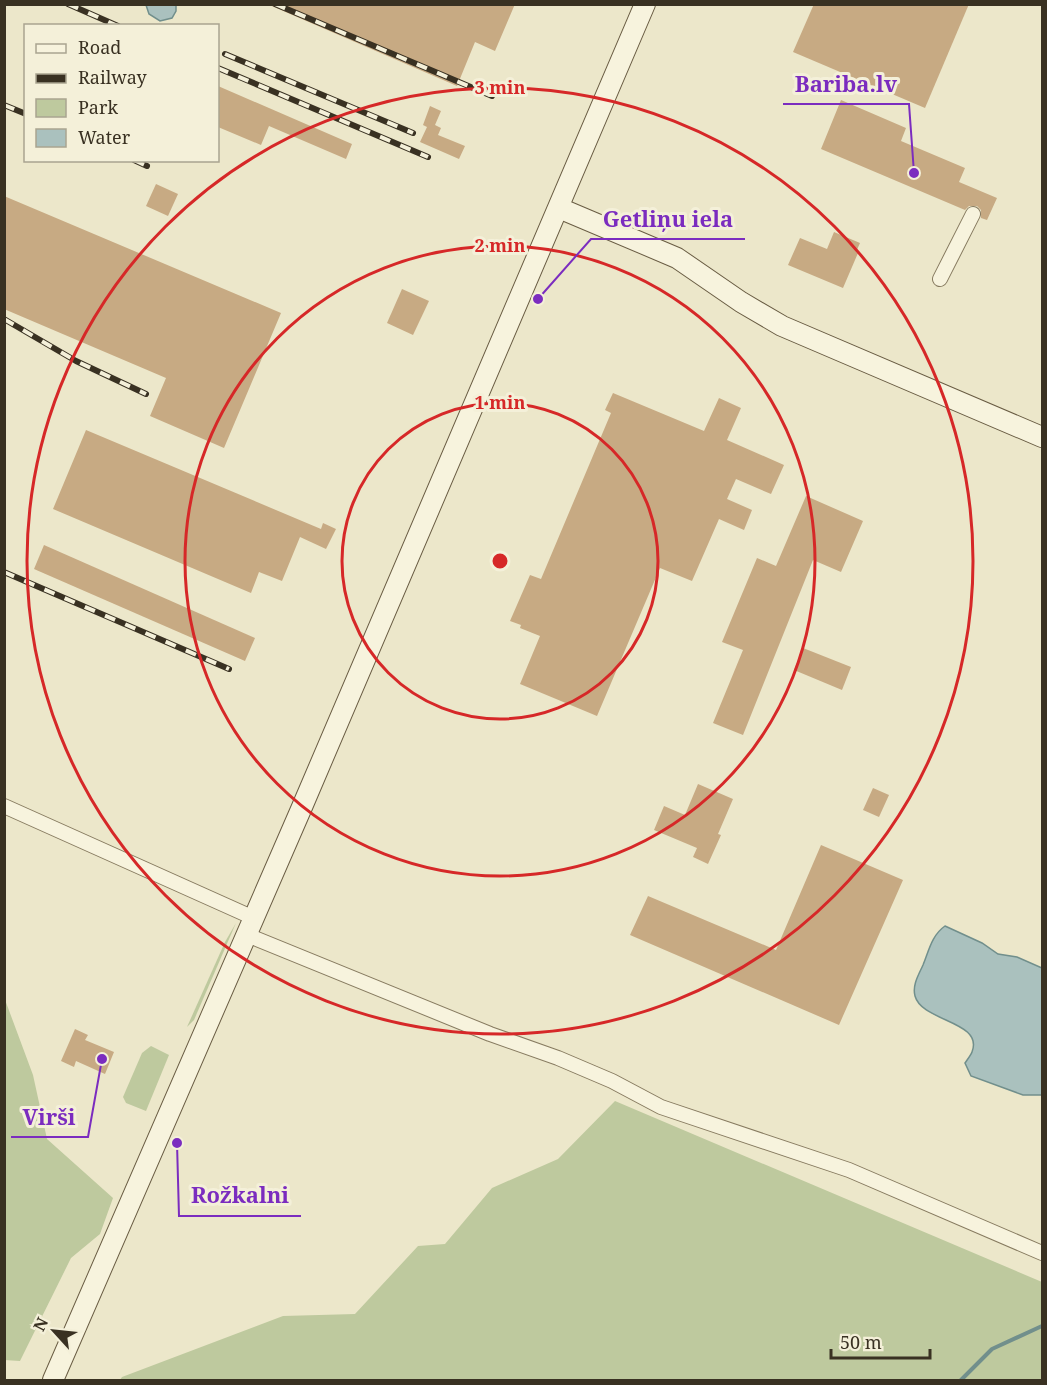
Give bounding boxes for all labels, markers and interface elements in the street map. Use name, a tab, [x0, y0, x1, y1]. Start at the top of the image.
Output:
legend	[24, 24, 219, 162]
text: Road	[78, 35, 121, 59]
callout: Bariba.lv	[783, 64, 909, 104]
text: Railway	[78, 65, 148, 89]
text: Bariba.lv	[795, 68, 898, 98]
text: 3 min	[475, 75, 525, 99]
text: Park	[78, 95, 118, 119]
text: Water	[78, 125, 131, 149]
callout: Getliņu iela	[591, 199, 745, 239]
text: Getliņu iela	[603, 203, 733, 233]
text: 2 min	[475, 233, 525, 257]
text: 1 min	[475, 390, 525, 414]
centre of rings	[490, 551, 510, 571]
callout: Virši	[11, 1097, 88, 1137]
text: Virši	[23, 1101, 76, 1131]
callout: Rožkalni	[179, 1176, 301, 1216]
text: Rožkalni	[191, 1179, 289, 1209]
north arrow	[24, 1301, 84, 1361]
text: N	[28, 1313, 53, 1335]
scale bar	[831, 1322, 930, 1360]
text: 50 m	[840, 1330, 882, 1354]

